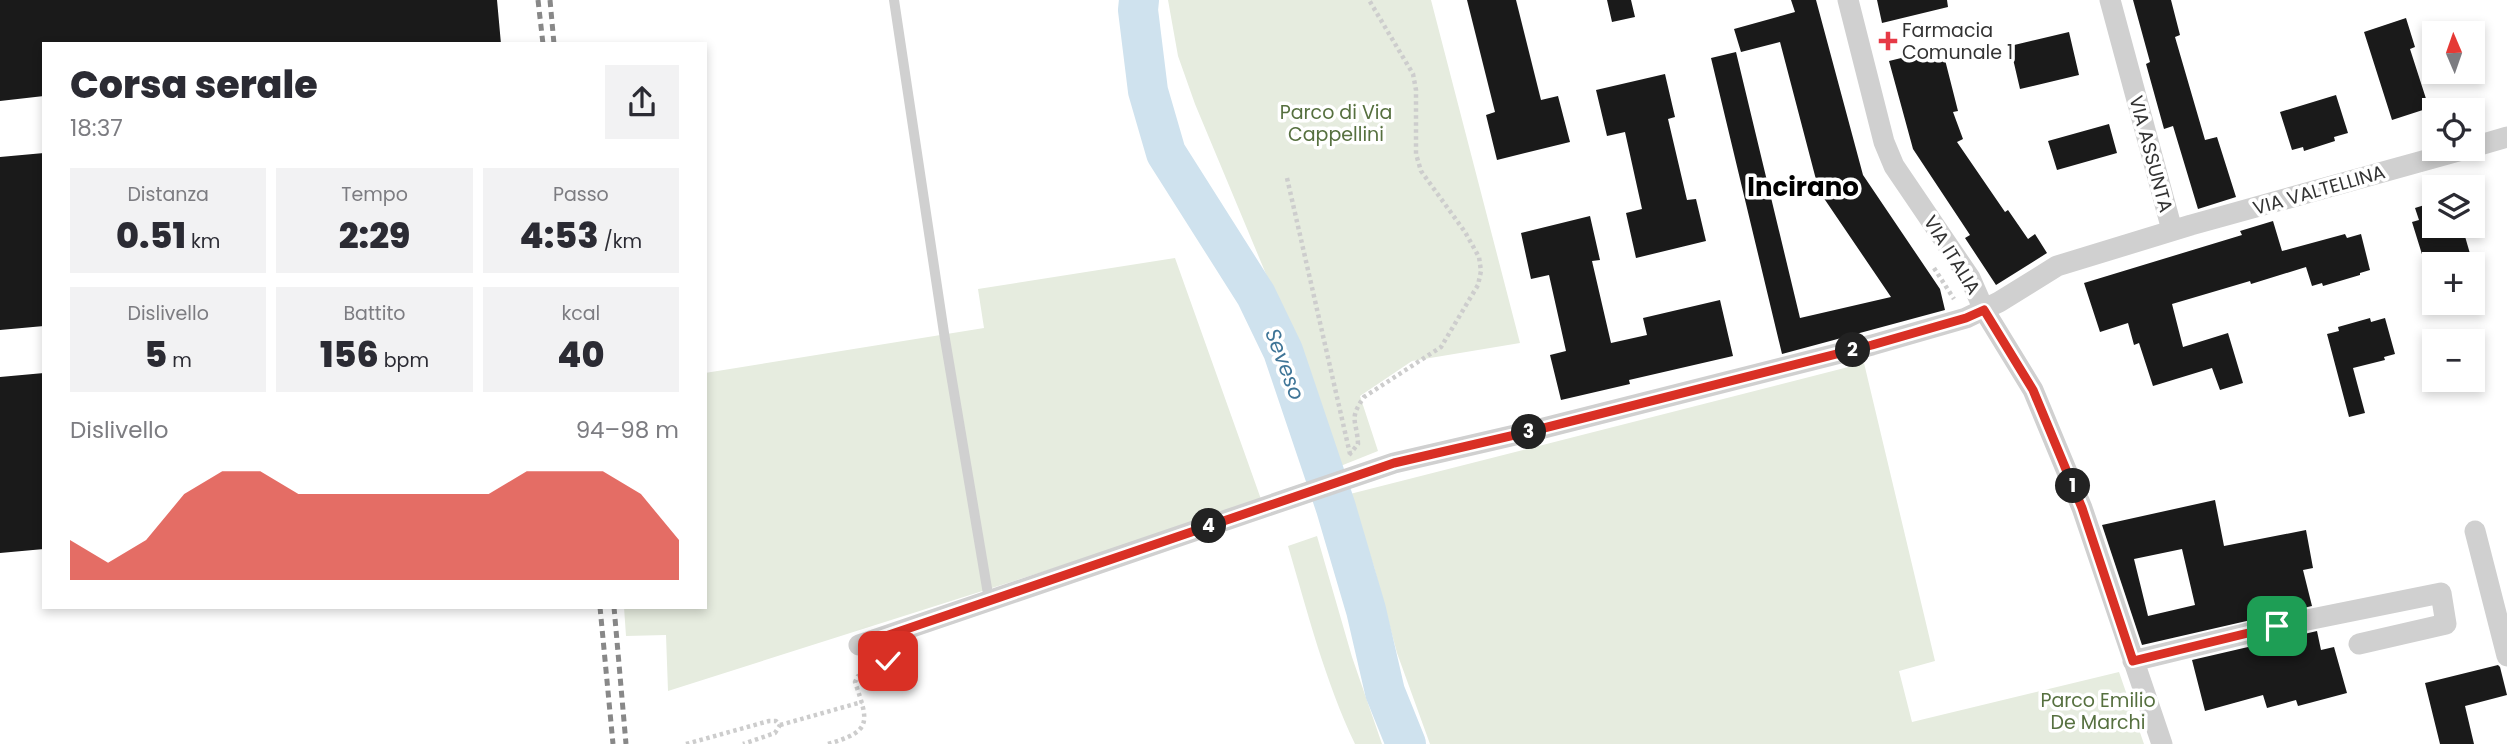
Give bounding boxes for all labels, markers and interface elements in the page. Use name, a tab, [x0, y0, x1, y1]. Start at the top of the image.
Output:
place label: Farmacia Comunale 1	[1902, 17, 2013, 66]
north arrow	[2422, 21, 2485, 84]
map controls	[2422, 21, 2485, 392]
marker: Farmacia Comunale 1	[1880, 33, 1896, 49]
text: Corsa serale	[70, 58, 318, 111]
button: share	[605, 65, 679, 139]
street label: VIA ASSUNTA	[2122, 93, 2180, 216]
button: locate	[2422, 98, 2485, 161]
park label: Parco di Via Cappellini	[1280, 99, 1392, 148]
text: 18:37	[70, 112, 123, 144]
street label: VIA VALTELLINA	[2250, 158, 2389, 222]
district label: Incirano	[1747, 169, 1859, 205]
button: layers	[2422, 175, 2485, 238]
text: Distanza	[127, 181, 209, 208]
text: Tempo	[341, 181, 408, 208]
text: Passo	[553, 181, 609, 208]
street label: VIA ITALIA	[1917, 210, 1987, 300]
text: 0.51	[116, 211, 186, 260]
text: 2:29	[339, 211, 410, 260]
text: 4:53	[520, 211, 599, 260]
text: km	[186, 228, 220, 255]
text: /km	[599, 228, 642, 255]
button: +	[2422, 252, 2485, 315]
text: Dislivello	[128, 300, 209, 327]
text: Battito	[343, 300, 406, 327]
text: kcal	[561, 300, 600, 327]
water label: Seveso	[1258, 324, 1312, 404]
button: −	[2422, 329, 2485, 392]
text: 5	[144, 330, 167, 379]
text: 156	[320, 330, 379, 379]
text: 40	[557, 330, 604, 379]
pin: 2	[1836, 332, 1870, 368]
text: 2	[1847, 336, 1858, 363]
text: m	[167, 347, 192, 374]
text: bpm	[379, 347, 429, 374]
text: Dislivello	[70, 414, 168, 446]
text: 94–98 m	[576, 414, 679, 446]
pin: 3	[1512, 414, 1546, 450]
text: 3	[1523, 418, 1534, 445]
pin: 1	[2056, 468, 2090, 504]
text: 1	[2069, 472, 2076, 499]
pin: 4	[1192, 508, 1226, 544]
text: 4	[1202, 512, 1215, 539]
pin	[2247, 596, 2307, 656]
icon: arrive	[2258, 607, 2296, 645]
pin	[858, 631, 918, 691]
icon: check	[869, 642, 907, 680]
park label: Parco Emilio De Marchi	[2040, 687, 2156, 736]

